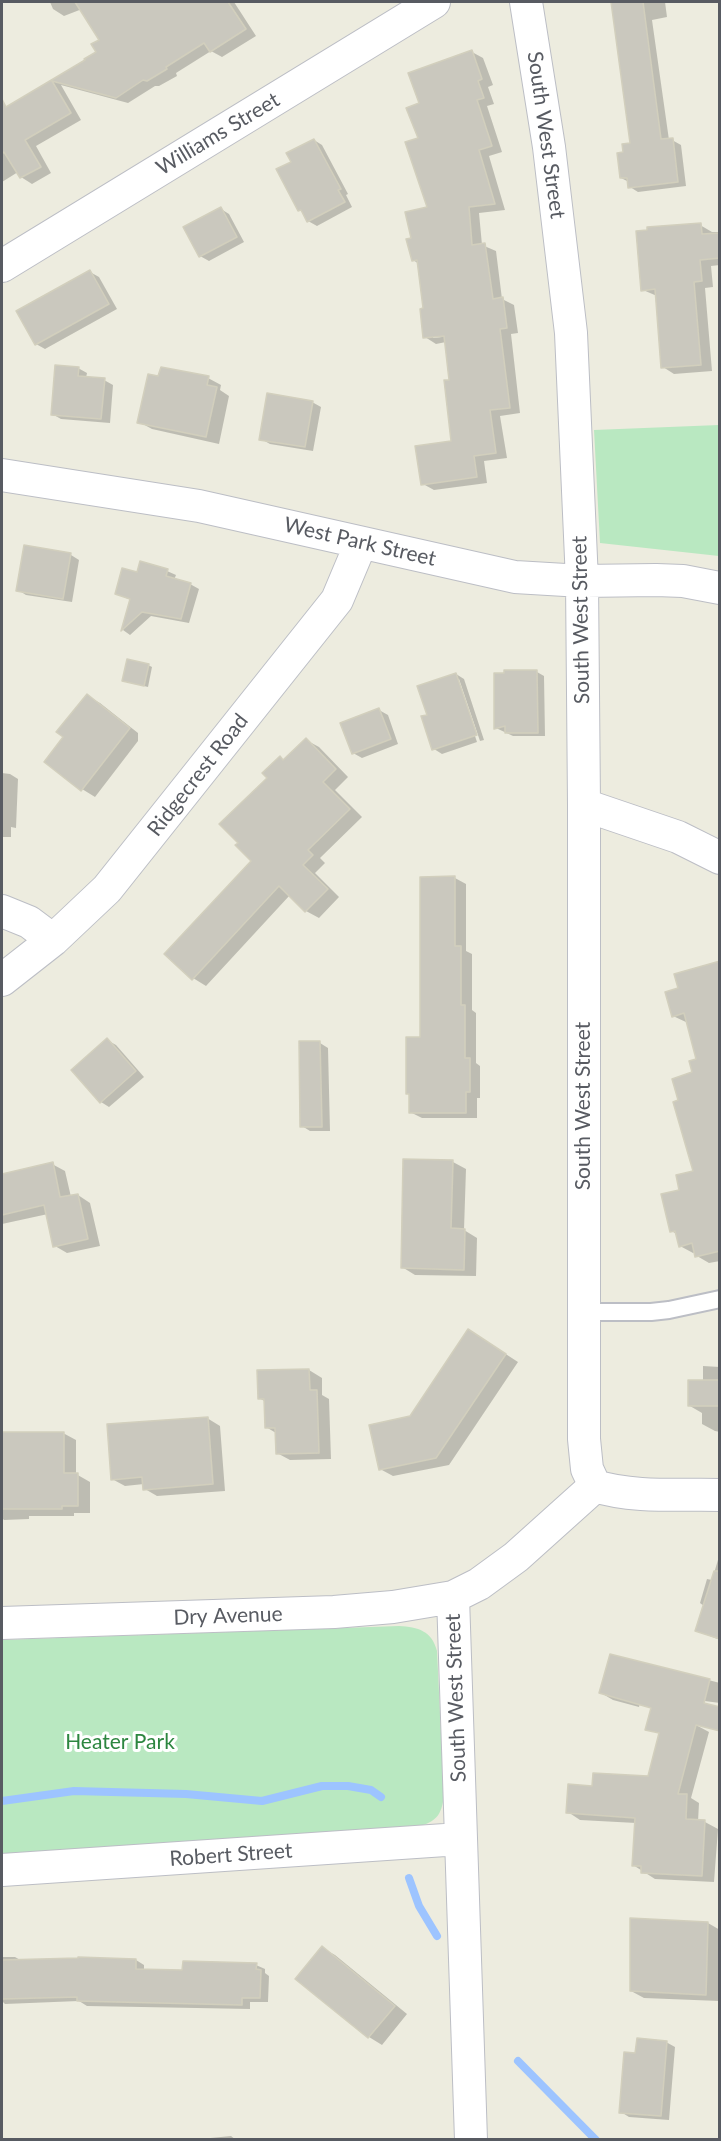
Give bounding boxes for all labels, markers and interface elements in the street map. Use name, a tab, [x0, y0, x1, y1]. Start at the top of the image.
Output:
street label: South West Street	[522, 50, 570, 220]
street label: Williams Street	[152, 87, 284, 181]
street label: West Park Street	[281, 512, 439, 572]
street label: South West Street	[567, 536, 595, 704]
street label: Ridgecrest Road	[142, 709, 254, 841]
street label: South West Street	[570, 1022, 596, 1190]
street label: Dry Avenue	[173, 1602, 283, 1630]
street label: South West Street	[440, 1613, 472, 1783]
park label: Heater Park	[65, 1729, 175, 1755]
street label: Robert Street	[169, 1838, 293, 1872]

